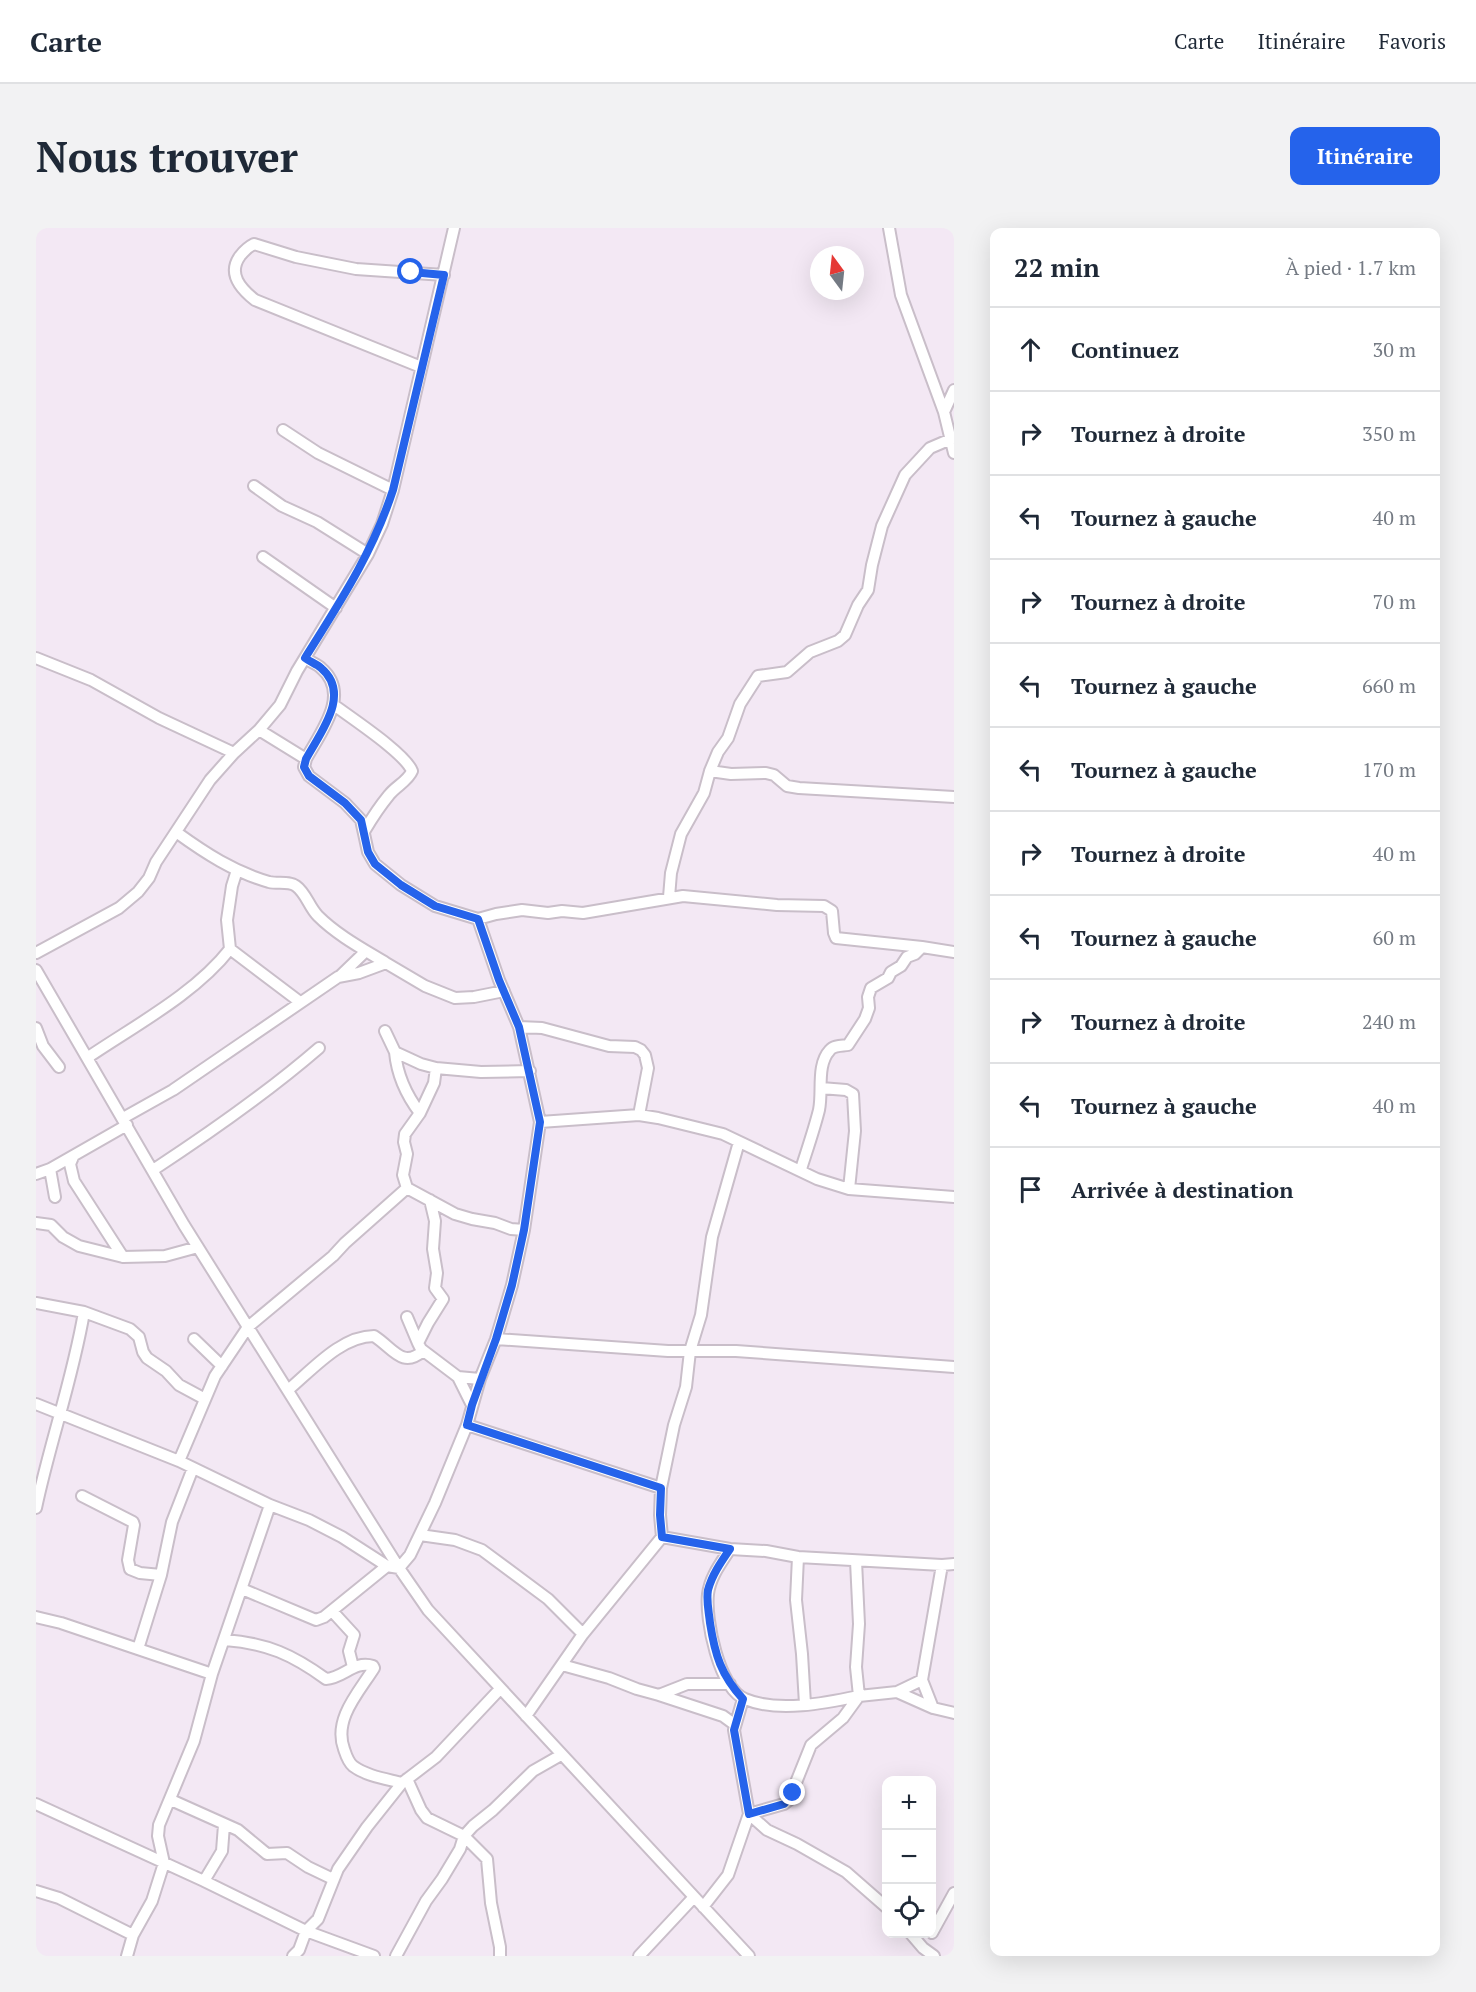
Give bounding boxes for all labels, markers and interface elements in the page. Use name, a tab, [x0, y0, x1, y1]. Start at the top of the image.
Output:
text: Carte	[30, 23, 102, 60]
text: Carte	[1174, 27, 1224, 55]
text: Itinéraire	[1257, 27, 1346, 55]
text: Favoris	[1379, 27, 1446, 55]
button: Itinéraire	[1290, 127, 1440, 185]
text: Nous trouver	[36, 128, 298, 184]
north arrow	[810, 246, 864, 300]
text: 22 min	[1014, 250, 1100, 284]
text: À pied · 1.7 km	[1286, 254, 1416, 281]
route start	[397, 258, 423, 284]
icon: ahead	[1014, 333, 1047, 366]
text: Continuez	[1071, 335, 1179, 364]
text: 30 m	[1373, 336, 1416, 363]
icon: right	[1014, 417, 1047, 450]
text: Tournez à droite	[1071, 419, 1246, 448]
text: 350 m	[1362, 420, 1416, 447]
icon: left	[1014, 501, 1047, 534]
text: Tournez à gauche	[1071, 503, 1257, 532]
text: 40 m	[1373, 504, 1416, 531]
icon: right	[1014, 585, 1047, 618]
text: Tournez à droite	[1071, 587, 1246, 616]
text: 70 m	[1373, 588, 1416, 615]
icon: left	[1014, 669, 1047, 702]
text: Tournez à gauche	[1071, 671, 1257, 700]
text: 660 m	[1362, 672, 1416, 699]
icon: left	[1014, 753, 1047, 786]
text: Tournez à gauche	[1071, 755, 1257, 784]
text: 170 m	[1362, 756, 1416, 783]
icon: right	[1014, 837, 1047, 870]
text: Tournez à droite	[1071, 839, 1246, 868]
text: 40 m	[1373, 840, 1416, 867]
icon: left	[1014, 921, 1047, 954]
text: Tournez à gauche	[1071, 923, 1257, 952]
text: 60 m	[1373, 924, 1416, 951]
icon: right	[1014, 1005, 1047, 1038]
text: Tournez à droite	[1071, 1007, 1246, 1036]
text: 240 m	[1362, 1008, 1416, 1035]
icon: left	[1014, 1089, 1047, 1122]
text: Tournez à gauche	[1071, 1091, 1257, 1120]
text: 40 m	[1373, 1092, 1416, 1119]
icon: arrive	[1014, 1173, 1047, 1206]
text: Arrivée à destination	[1071, 1175, 1293, 1204]
map controls	[882, 1776, 936, 1938]
button: +	[882, 1776, 936, 1830]
route end	[779, 1779, 805, 1805]
button: −	[882, 1830, 936, 1884]
button: locate	[882, 1884, 936, 1938]

